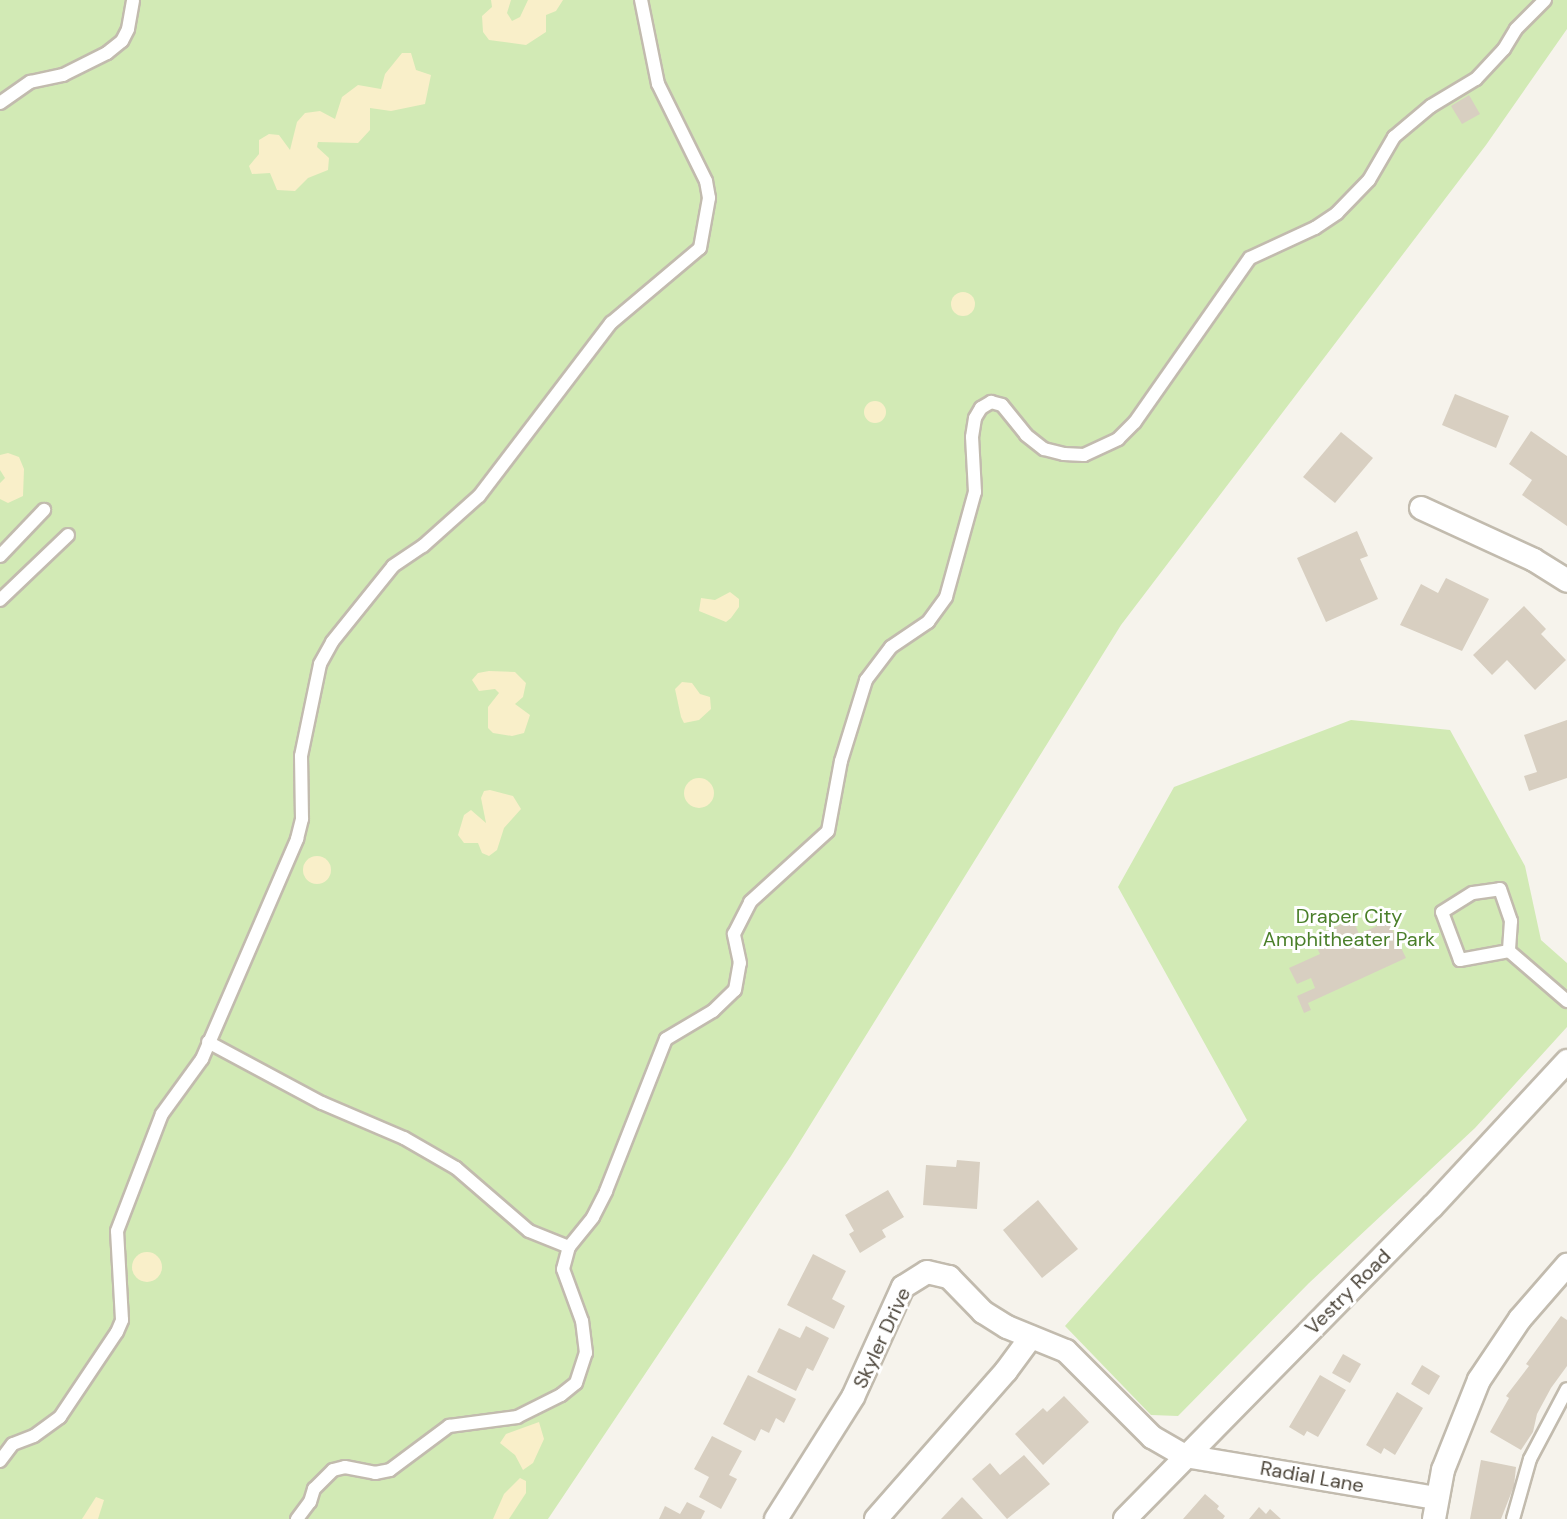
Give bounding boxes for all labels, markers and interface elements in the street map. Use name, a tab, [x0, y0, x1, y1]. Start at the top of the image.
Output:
park label: Draper City Amphitheater Park	[1263, 904, 1435, 951]
street label: Vestry Road	[1300, 1244, 1396, 1340]
street label: Skyler Drive	[848, 1284, 916, 1392]
street label: Radial Lane	[1258, 1456, 1366, 1498]

